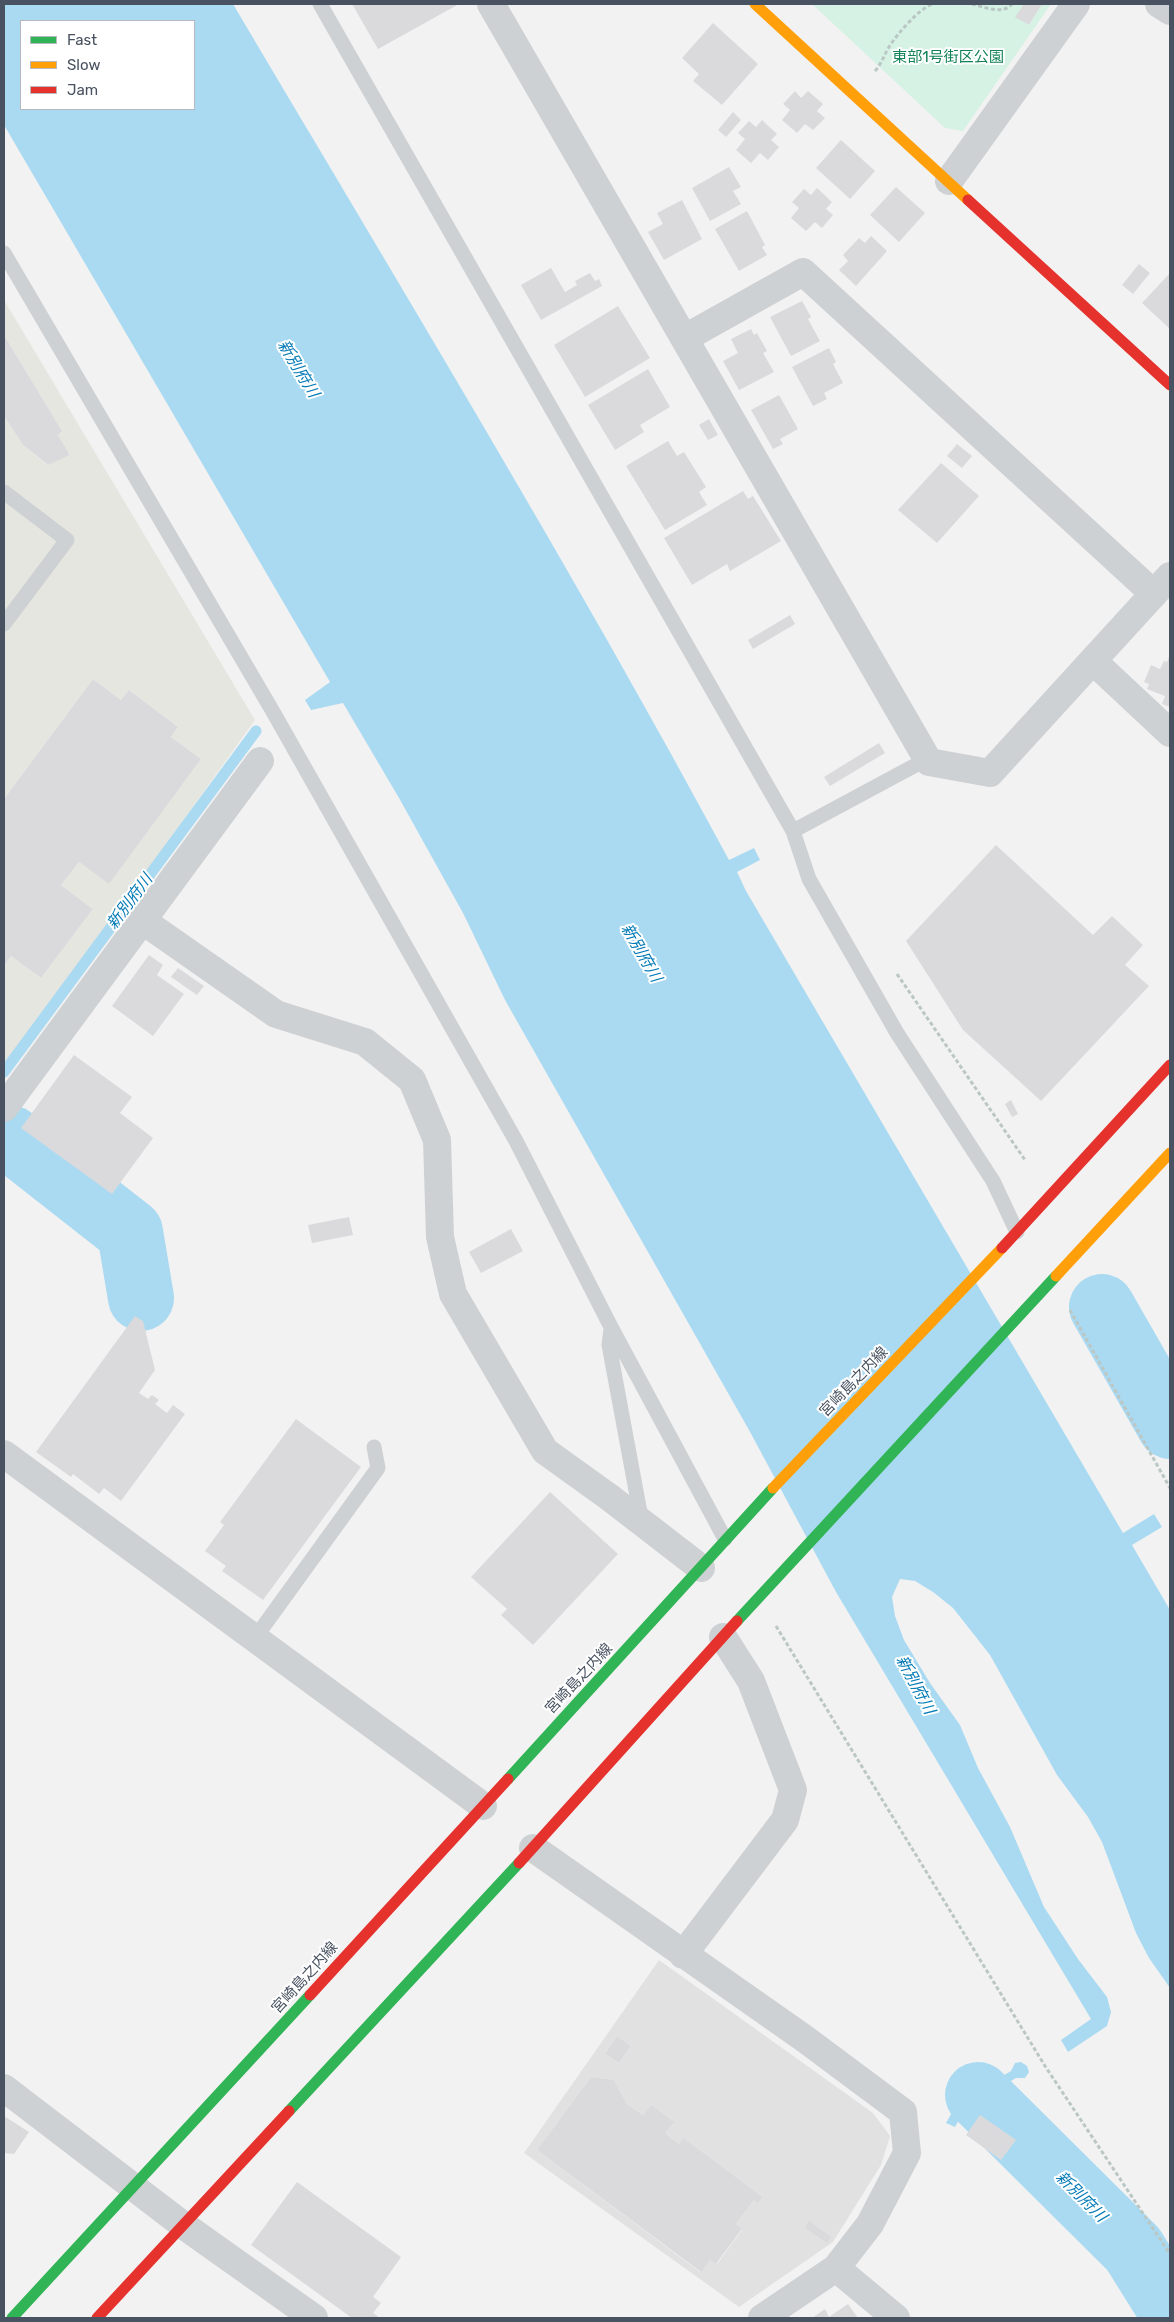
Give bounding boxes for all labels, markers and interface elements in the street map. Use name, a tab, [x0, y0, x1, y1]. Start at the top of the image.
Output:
legend	[20, 20, 195, 110]
text: Fast	[67, 31, 97, 49]
park label: 東部1号街区公園	[892, 49, 1004, 67]
text: Slow	[67, 56, 100, 74]
text: Jam	[67, 81, 98, 99]
water label: 新別府川	[273, 337, 323, 401]
water label: 新別府川	[103, 871, 157, 933]
water label: 新別府川	[617, 920, 665, 986]
street label: 宮崎島之内線	[816, 1343, 892, 1421]
street label: 宮崎島之内線	[542, 1640, 616, 1718]
water label: 新別府川	[892, 1652, 938, 1718]
street label: 宮崎島之内線	[268, 1939, 342, 2017]
water label: 新別府川	[1052, 2168, 1110, 2226]

